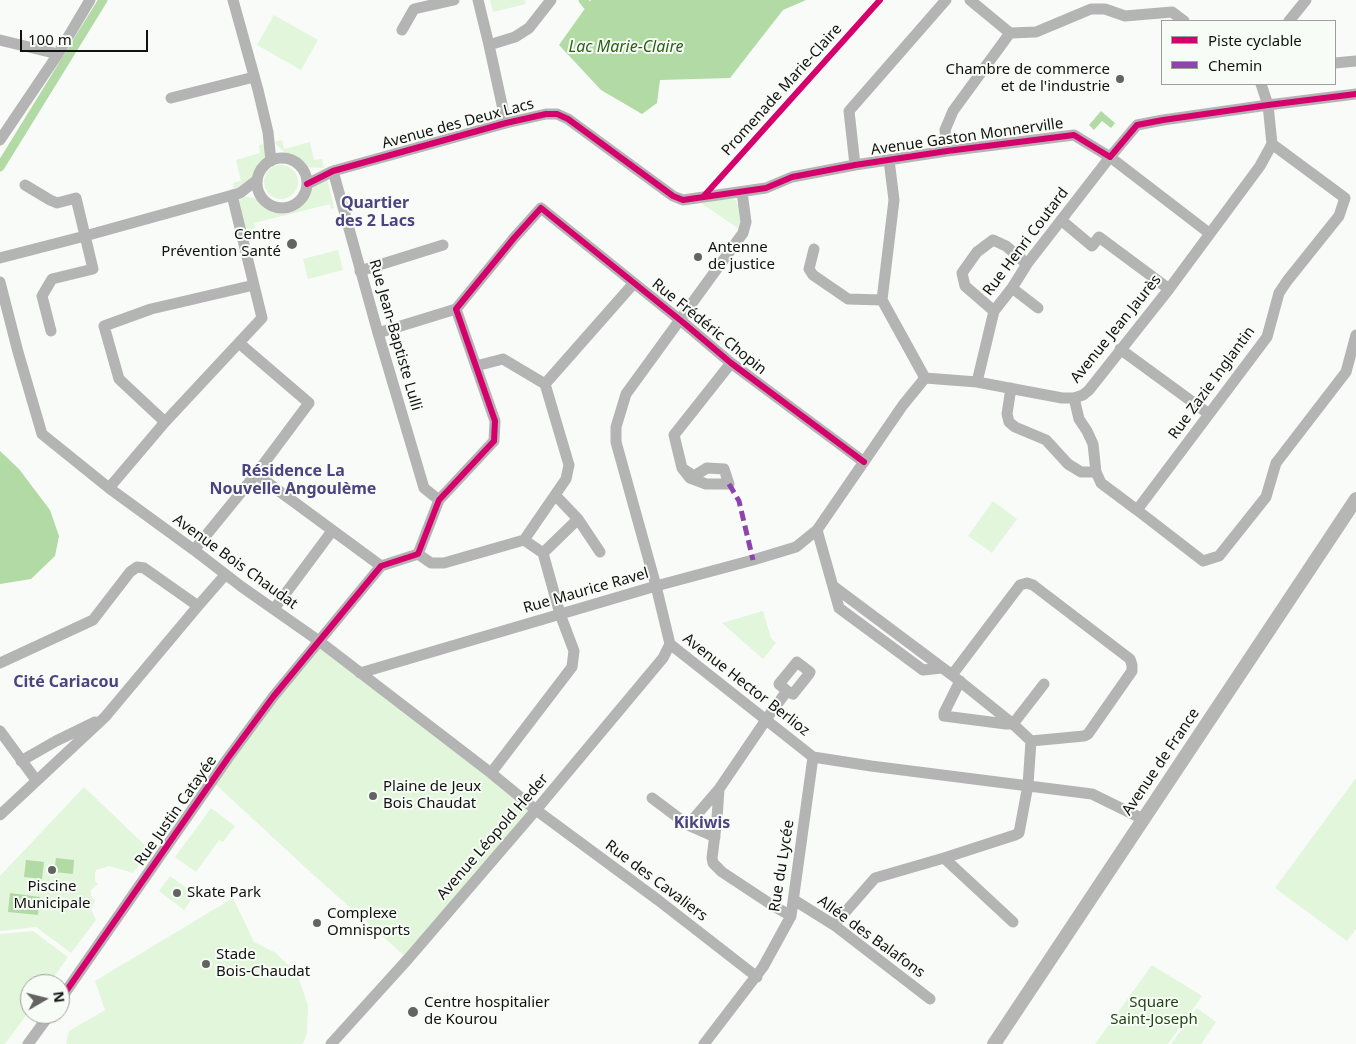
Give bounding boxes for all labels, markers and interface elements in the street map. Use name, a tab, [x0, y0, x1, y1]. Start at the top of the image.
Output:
scale bar	[22, 20, 150, 52]
street label: Promenade Marie-Claire	[718, 20, 846, 160]
legend	[1161, 20, 1336, 85]
text: 100 m	[28, 29, 72, 49]
text: Piste cyclable	[1208, 30, 1302, 50]
water label: Lac Marie-Claire	[569, 37, 683, 57]
text: Chemin	[1208, 55, 1262, 75]
place label: Chambre de commerce et de l'industrie	[945, 61, 1110, 96]
marker: Chambre de commerce et de l'industrie	[1114, 73, 1126, 85]
street label: Avenue des Deux Lacs	[380, 95, 536, 153]
street label: Avenue Gaston Monnerville	[870, 115, 1064, 159]
street label: Rue Henri Coutard	[980, 184, 1072, 300]
district label: Quartier des 2 Lacs	[335, 193, 415, 231]
place label: Centre Prévention Santé	[161, 226, 281, 261]
marker: Centre Prévention Santé	[285, 237, 299, 251]
place label: Antenne de justice	[708, 239, 775, 274]
marker: Antenne de justice	[692, 251, 704, 263]
street label: Rue Jean-Baptiste Lulli	[365, 257, 425, 413]
street label: Avenue Jean Jaurès	[1067, 271, 1165, 387]
street label: Rue Frédéric Chopin	[648, 275, 770, 379]
street label: Rue Zazie Inglantin	[1165, 323, 1259, 443]
district label: Résidence La Nouvelle Angoulème	[210, 461, 376, 499]
street label: Avenue Bois Chaudat	[169, 511, 301, 613]
street label: Rue Maurice Ravel	[521, 564, 651, 618]
street label: Avenue Hector Berlioz	[679, 630, 813, 740]
district label: Cité Cariacou	[13, 672, 119, 692]
street label: Avenue de France	[1119, 705, 1203, 819]
street label: Rue Justin Catayée	[131, 752, 221, 870]
street label: Avenue Léopold Heder	[433, 770, 553, 904]
place label: Plaine de Jeux Bois Chaudat	[383, 778, 481, 813]
marker: Plaine de Jeux Bois Chaudat	[367, 790, 379, 802]
district label: Kikiwis	[674, 813, 730, 833]
street label: Rue du Lycée	[766, 819, 798, 913]
street label: Rue des Cavaliers	[601, 837, 711, 925]
marker: Piscine Municipale	[46, 864, 58, 876]
place label: Piscine Municipale	[13, 878, 91, 913]
place label: Skate Park	[187, 884, 261, 902]
marker: Skate Park	[171, 887, 183, 899]
street label: Allée des Balafons	[814, 892, 928, 982]
place label: Complexe Omnisports	[327, 905, 410, 940]
marker: Complexe Omnisports	[311, 917, 323, 929]
place label: Stade Bois-Chaudat	[216, 946, 310, 981]
marker: Stade Bois-Chaudat	[200, 958, 212, 970]
north arrow	[20, 974, 70, 1024]
text: N	[49, 990, 70, 1004]
place label: Centre hospitalier de Kourou	[424, 994, 550, 1029]
park label: Square Saint-Joseph	[1110, 994, 1198, 1029]
marker: Centre hospitalier de Kourou	[406, 1005, 420, 1019]

